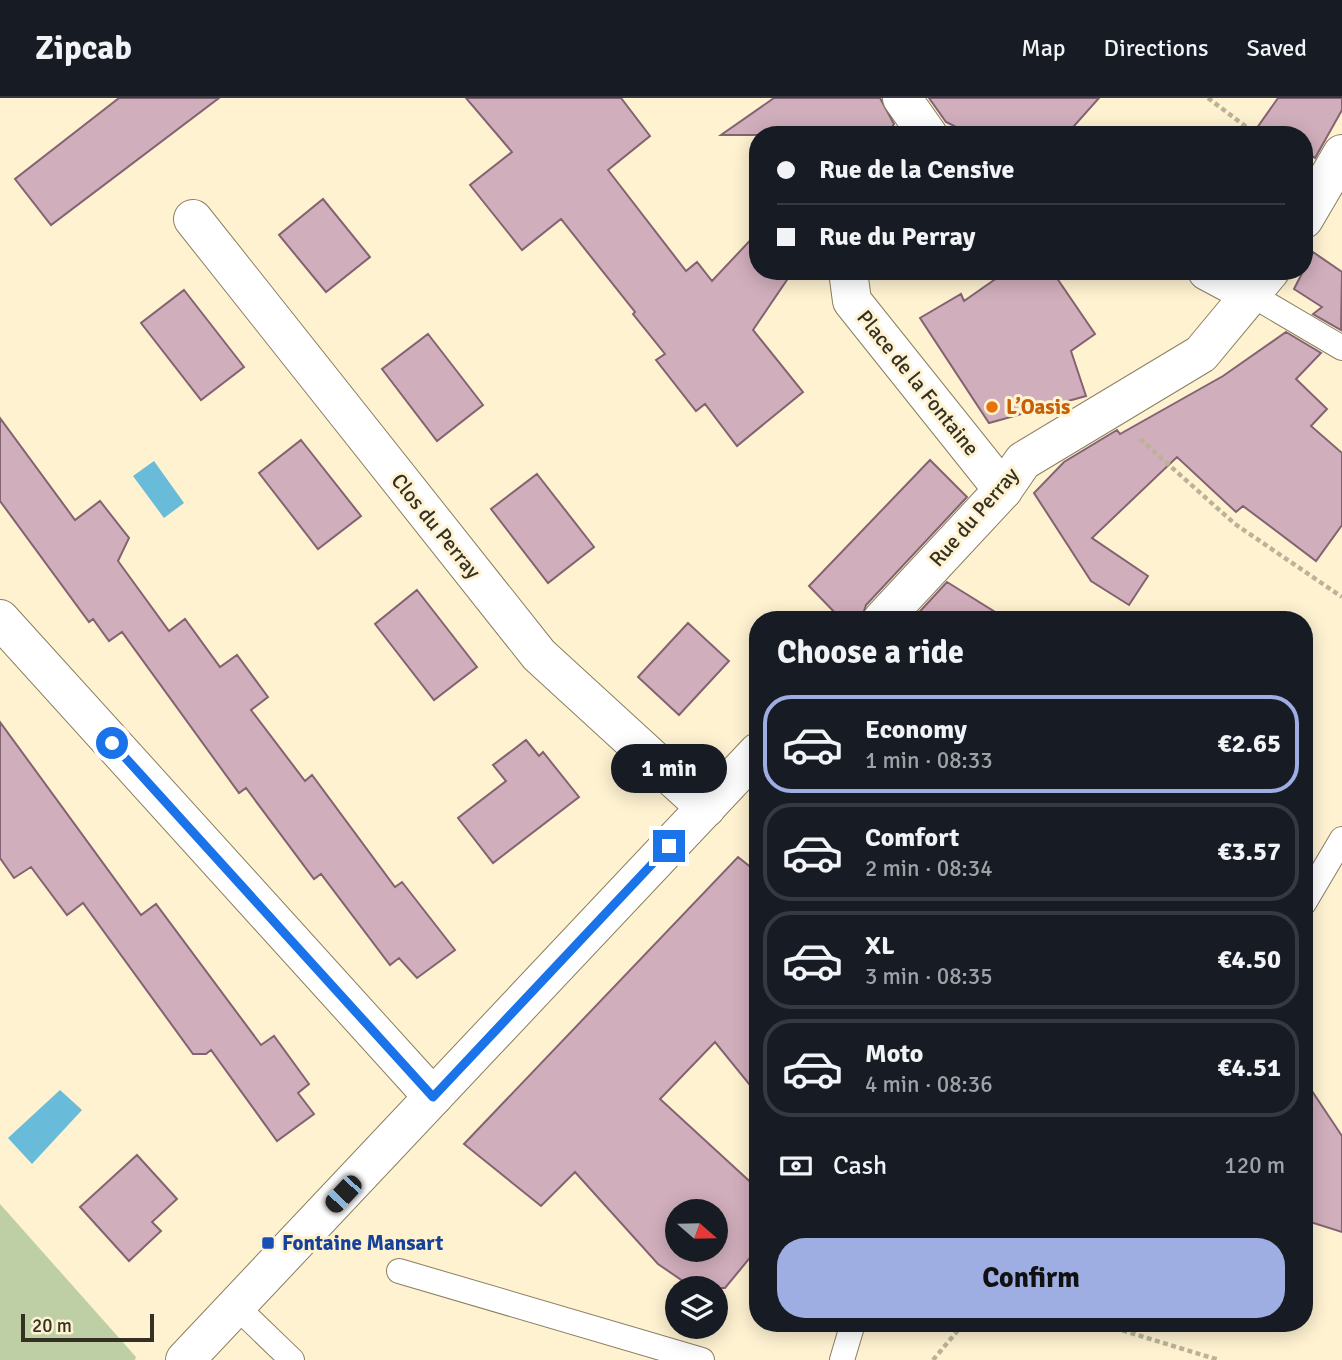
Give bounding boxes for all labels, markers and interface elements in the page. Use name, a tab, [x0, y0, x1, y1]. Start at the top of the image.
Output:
text: Zipcab	[35, 28, 132, 69]
text: Map	[1021, 33, 1066, 63]
text: Directions	[1104, 33, 1209, 63]
text: Saved	[1247, 33, 1307, 63]
text: Rue de la Censive	[819, 154, 1014, 186]
text: Rue du Perray	[819, 221, 975, 253]
street label: Place de la Fontaine	[851, 305, 985, 461]
place label: L’Oasis	[1006, 394, 1070, 420]
marker: L’Oasis	[984, 399, 1000, 415]
street label: Rue du Perray	[924, 462, 1024, 572]
street label: Clos du Perray	[386, 468, 486, 584]
text: Choose a ride	[777, 633, 964, 672]
icon: car	[781, 713, 844, 776]
text: Economy	[865, 714, 967, 746]
route start	[96, 727, 128, 759]
text: €2.65	[1217, 728, 1281, 760]
callout: 1 min	[611, 744, 727, 794]
text: 1 min · 08:33	[865, 746, 993, 775]
text: 1 min	[641, 754, 697, 783]
icon: car	[781, 821, 844, 884]
text: Comfort	[865, 822, 959, 854]
route end	[653, 830, 685, 862]
text: €3.57	[1217, 836, 1281, 868]
text: 2 min · 08:34	[865, 854, 993, 883]
icon: car	[781, 929, 844, 992]
text: XL	[865, 930, 895, 962]
text: €4.50	[1217, 944, 1281, 976]
text: 3 min · 08:35	[865, 962, 993, 991]
icon: car	[781, 1037, 844, 1100]
text: Moto	[865, 1038, 923, 1070]
text: €4.51	[1217, 1052, 1281, 1084]
text: 4 min · 08:36	[865, 1070, 993, 1099]
icon: cash	[777, 1147, 815, 1185]
text: Cash	[833, 1150, 887, 1182]
text: 120 m	[1224, 1151, 1285, 1180]
car	[321, 1171, 366, 1217]
north arrow	[665, 1199, 728, 1262]
map controls	[665, 1199, 728, 1339]
place label: Fontaine Mansart	[282, 1230, 443, 1256]
marker: Fontaine Mansart	[260, 1235, 276, 1251]
button: Confirm	[777, 1238, 1285, 1318]
button: layers	[665, 1276, 728, 1339]
scale bar	[21, 1311, 154, 1343]
text: 20 m	[32, 1314, 72, 1338]

